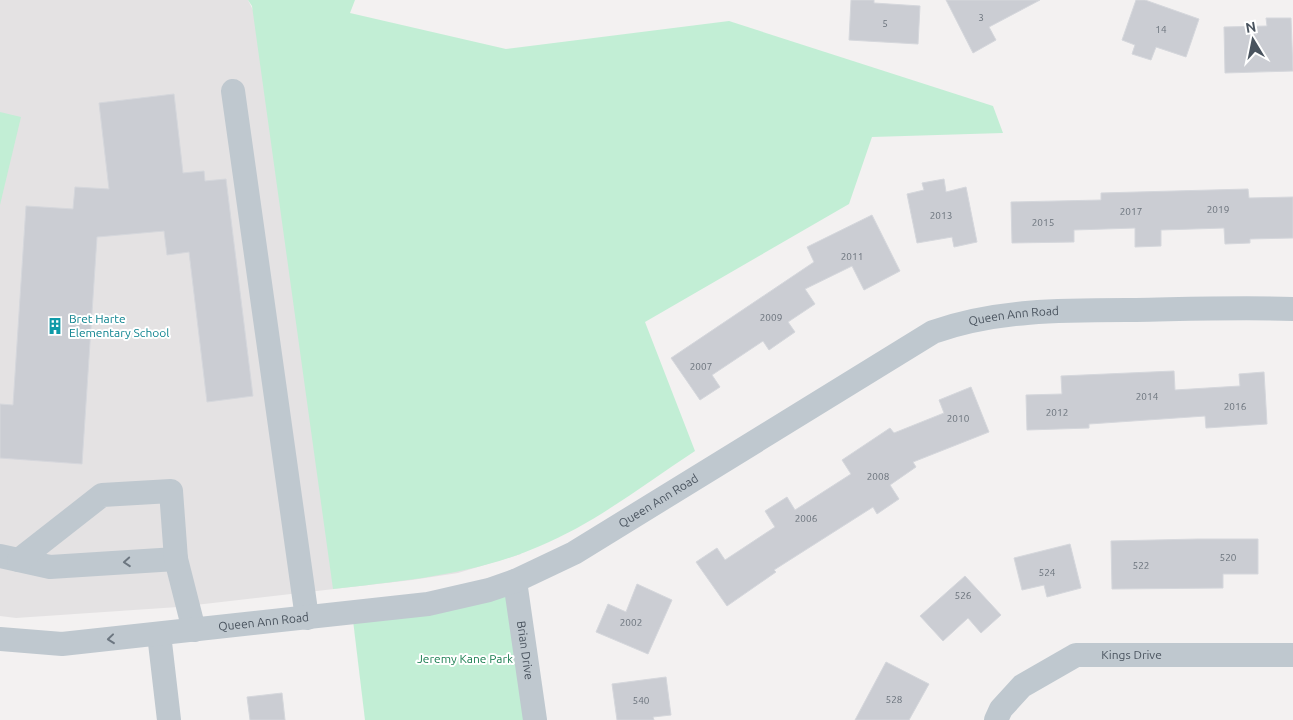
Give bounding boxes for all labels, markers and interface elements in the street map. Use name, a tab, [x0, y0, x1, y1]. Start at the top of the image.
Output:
house number: 3	[978, 12, 984, 23]
north arrow	[1228, 15, 1278, 65]
house number: 5	[882, 18, 888, 29]
text: N	[1244, 18, 1257, 36]
house number: 14	[1155, 24, 1167, 35]
house number: 2019	[1207, 204, 1229, 215]
house number: 2017	[1120, 206, 1142, 217]
house number: 2013	[930, 210, 952, 221]
house number: 2015	[1032, 217, 1054, 228]
house number: 2011	[841, 251, 863, 262]
street label: Queen Ann Road	[967, 304, 1059, 328]
place label: Bret Harte Elementary School	[69, 312, 169, 339]
house number: 2009	[760, 312, 782, 323]
building icon: Bret Harte Elementary School	[45, 316, 65, 336]
house number: 2007	[690, 361, 712, 372]
house number: 2014	[1136, 391, 1159, 402]
house number: 2016	[1224, 401, 1247, 412]
house number: 2012	[1046, 407, 1068, 418]
house number: 2010	[947, 413, 970, 424]
street label: Queen Ann Road	[616, 471, 700, 530]
house number: 2008	[867, 471, 890, 482]
house number: 2006	[795, 513, 818, 524]
house number: 520	[1220, 552, 1237, 563]
one-way arrow	[123, 557, 131, 568]
house number: 522	[1133, 560, 1149, 571]
house number: 524	[1039, 567, 1056, 578]
house number: 526	[955, 590, 972, 601]
street label: Queen Ann Road	[218, 610, 309, 633]
house number: 2002	[620, 617, 642, 628]
street label: Brian Drive	[515, 620, 536, 680]
one-way arrow	[107, 633, 115, 644]
street label: Kings Drive	[1101, 648, 1162, 661]
park label: Jeremy Kane Park	[417, 652, 513, 665]
house number: 528	[886, 694, 903, 705]
house number: 540	[633, 695, 650, 706]

